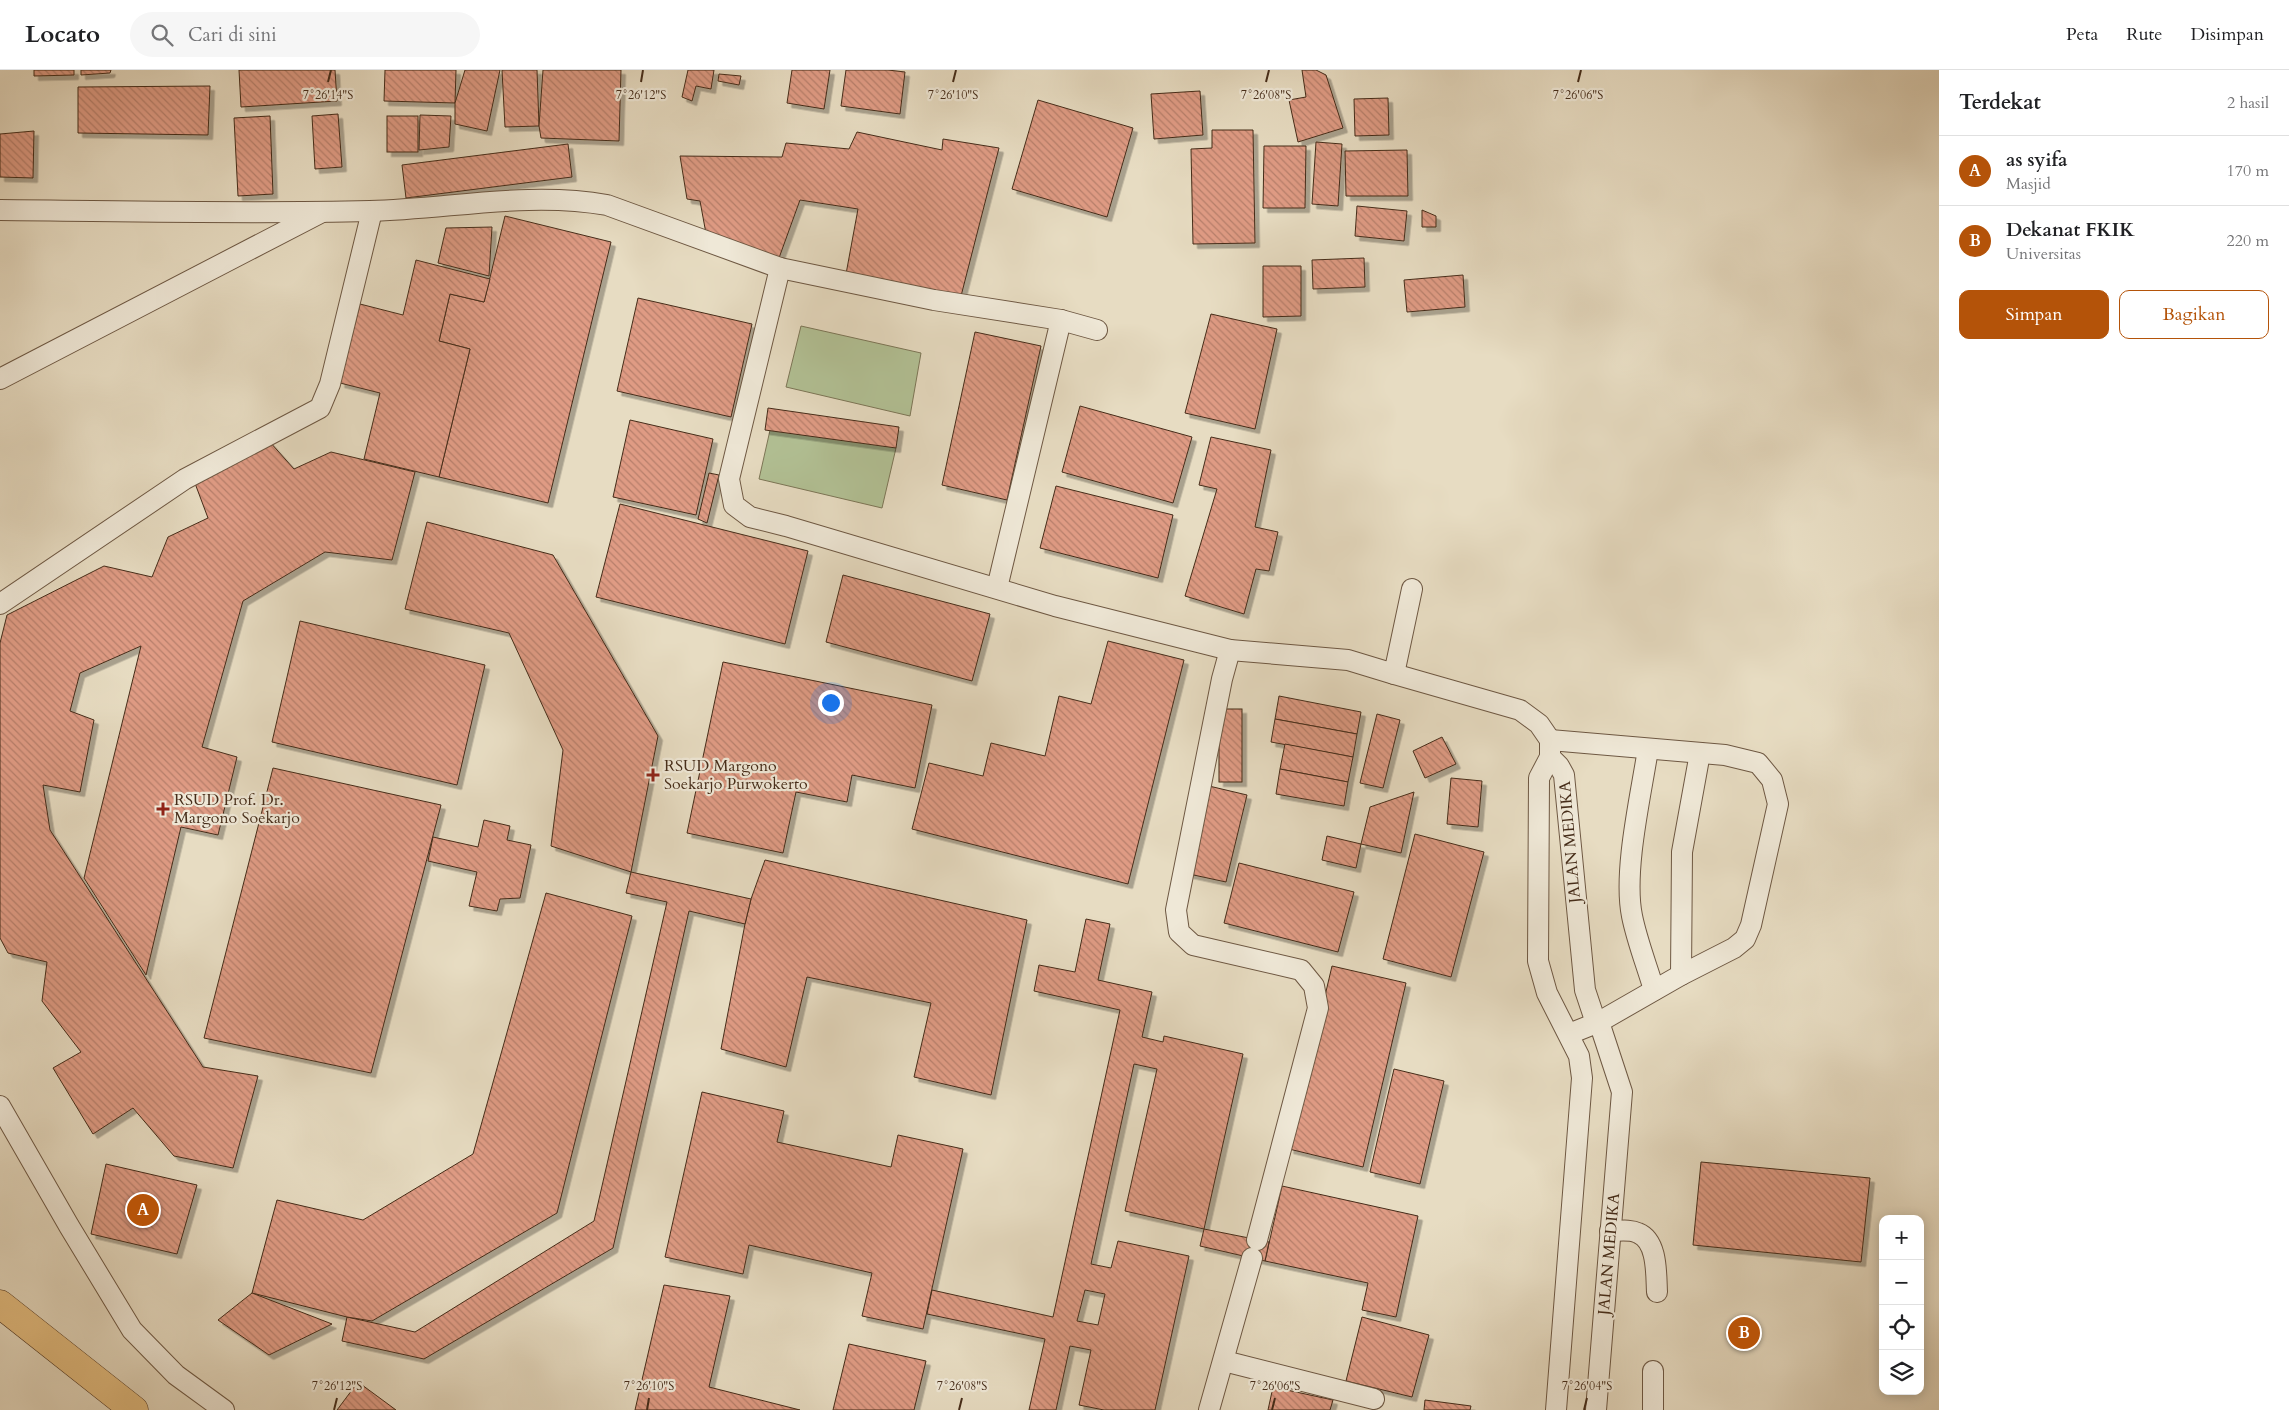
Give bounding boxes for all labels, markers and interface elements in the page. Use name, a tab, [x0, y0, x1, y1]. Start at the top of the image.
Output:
search box	[130, 12, 480, 57]
text: Locato	[25, 18, 100, 51]
icon: search	[148, 21, 176, 49]
text: Cari di sini	[188, 22, 277, 48]
text: Peta	[2066, 22, 2098, 47]
text: Rute	[2126, 22, 2162, 47]
text: Disimpan	[2190, 22, 2264, 47]
text: 7°26'14"S	[303, 87, 353, 103]
text: 7°26'12"S	[616, 87, 666, 103]
text: 7°26'10"S	[928, 87, 978, 103]
text: 7°26'08"S	[1241, 87, 1291, 103]
text: 7°26'06"S	[1553, 87, 1603, 103]
text: Terdekat	[1959, 88, 2041, 117]
text: 2 hasil	[2227, 92, 2269, 114]
text: as syifa	[2006, 147, 2067, 173]
text: A	[1969, 160, 1981, 182]
text: 170 m	[2227, 160, 2269, 182]
text: Masjid	[2006, 173, 2051, 195]
text: Dekanat FKIK	[2006, 217, 2135, 243]
text: B	[1969, 230, 1981, 252]
text: 220 m	[2227, 230, 2269, 252]
text: Universitas	[2006, 243, 2081, 265]
button: Simpan	[1959, 290, 2109, 339]
button: Bagikan	[2119, 290, 2269, 339]
your location	[818, 690, 844, 716]
place label: RSUD Margono Soekarjo Purwokerto	[664, 755, 808, 795]
marker: RSUD Margono Soekarjo Purwokerto	[646, 768, 660, 782]
street label: JALAN MEDIKA	[1554, 779, 1586, 906]
place label: RSUD Prof. Dr. Margono Soekarjo	[174, 789, 300, 829]
marker: RSUD Prof. Dr. Margono Soekarjo	[156, 802, 170, 816]
pin: A	[127, 1191, 159, 1229]
street label: JALAN MEDIKA	[1593, 1191, 1625, 1318]
map controls	[1879, 1215, 1924, 1395]
button: +	[1879, 1215, 1924, 1260]
button: −	[1879, 1260, 1924, 1305]
button: locate	[1879, 1305, 1924, 1350]
pin: B	[1728, 1314, 1760, 1352]
button: layers	[1879, 1350, 1924, 1395]
text: 7°26'12"S	[312, 1378, 362, 1394]
text: 7°26'10"S	[624, 1378, 674, 1394]
text: 7°26'08"S	[937, 1378, 987, 1394]
text: 7°26'06"S	[1250, 1378, 1300, 1394]
text: 7°26'04"S	[1562, 1378, 1612, 1394]

